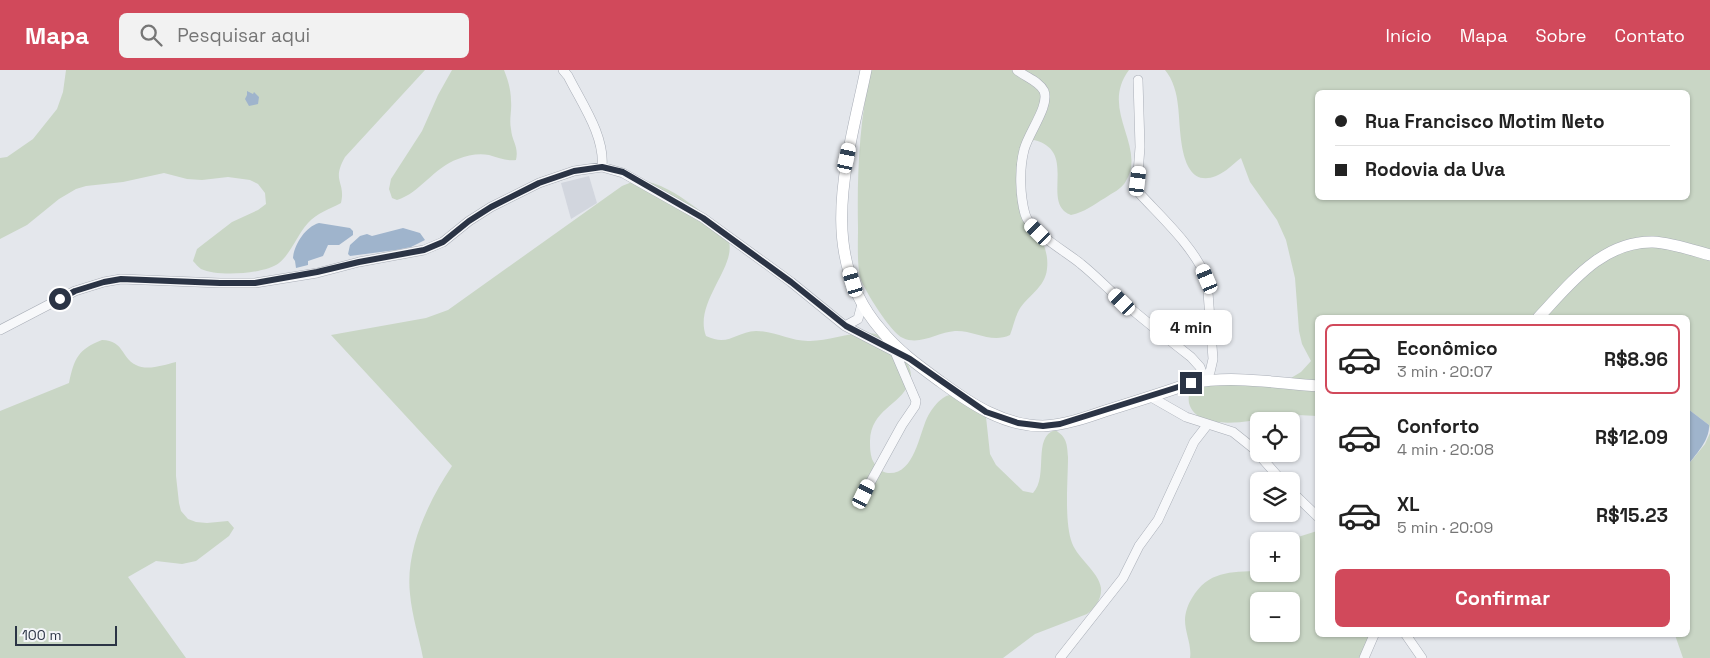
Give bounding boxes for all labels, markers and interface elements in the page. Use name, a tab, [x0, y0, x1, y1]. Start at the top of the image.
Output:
search box	[119, 13, 469, 58]
text: Mapa	[25, 20, 89, 51]
icon: search	[137, 21, 165, 49]
text: Pesquisar aqui	[177, 23, 310, 48]
text: Início	[1386, 24, 1432, 47]
text: Mapa	[1460, 24, 1508, 47]
text: Sobre	[1536, 24, 1586, 47]
text: Contato	[1614, 24, 1685, 47]
text: Rua Francisco Motim Neto	[1365, 109, 1605, 134]
car	[836, 142, 857, 174]
text: Rodovia da Uva	[1365, 157, 1505, 182]
car	[1128, 165, 1147, 197]
car	[1022, 216, 1053, 248]
car	[1194, 262, 1219, 296]
car	[841, 265, 864, 299]
car	[1106, 286, 1137, 318]
route start	[49, 288, 71, 310]
callout: 4 min	[1150, 310, 1232, 346]
text: 4 min	[1170, 317, 1212, 338]
text: Econômico	[1397, 336, 1498, 361]
icon: car	[1337, 337, 1382, 382]
text: R$8.96	[1604, 347, 1668, 372]
text: 3 min · 20:07	[1397, 361, 1492, 382]
route end	[1180, 372, 1202, 394]
map controls	[1250, 412, 1300, 642]
button: locate	[1250, 412, 1300, 462]
text: Conforto	[1397, 414, 1479, 439]
icon: car	[1337, 415, 1382, 460]
text: R$12.09	[1595, 425, 1668, 450]
text: 4 min · 20:08	[1397, 439, 1494, 460]
button: layers	[1250, 472, 1300, 522]
car	[850, 477, 877, 511]
text: XL	[1397, 492, 1420, 517]
icon: car	[1337, 493, 1382, 538]
text: R$15.23	[1596, 503, 1668, 528]
text: 5 min · 20:09	[1397, 517, 1493, 538]
button: +	[1250, 532, 1300, 582]
button: Confirmar	[1335, 569, 1670, 627]
button: −	[1250, 592, 1300, 642]
scale bar	[15, 623, 118, 646]
text: 100 m	[22, 626, 61, 644]

